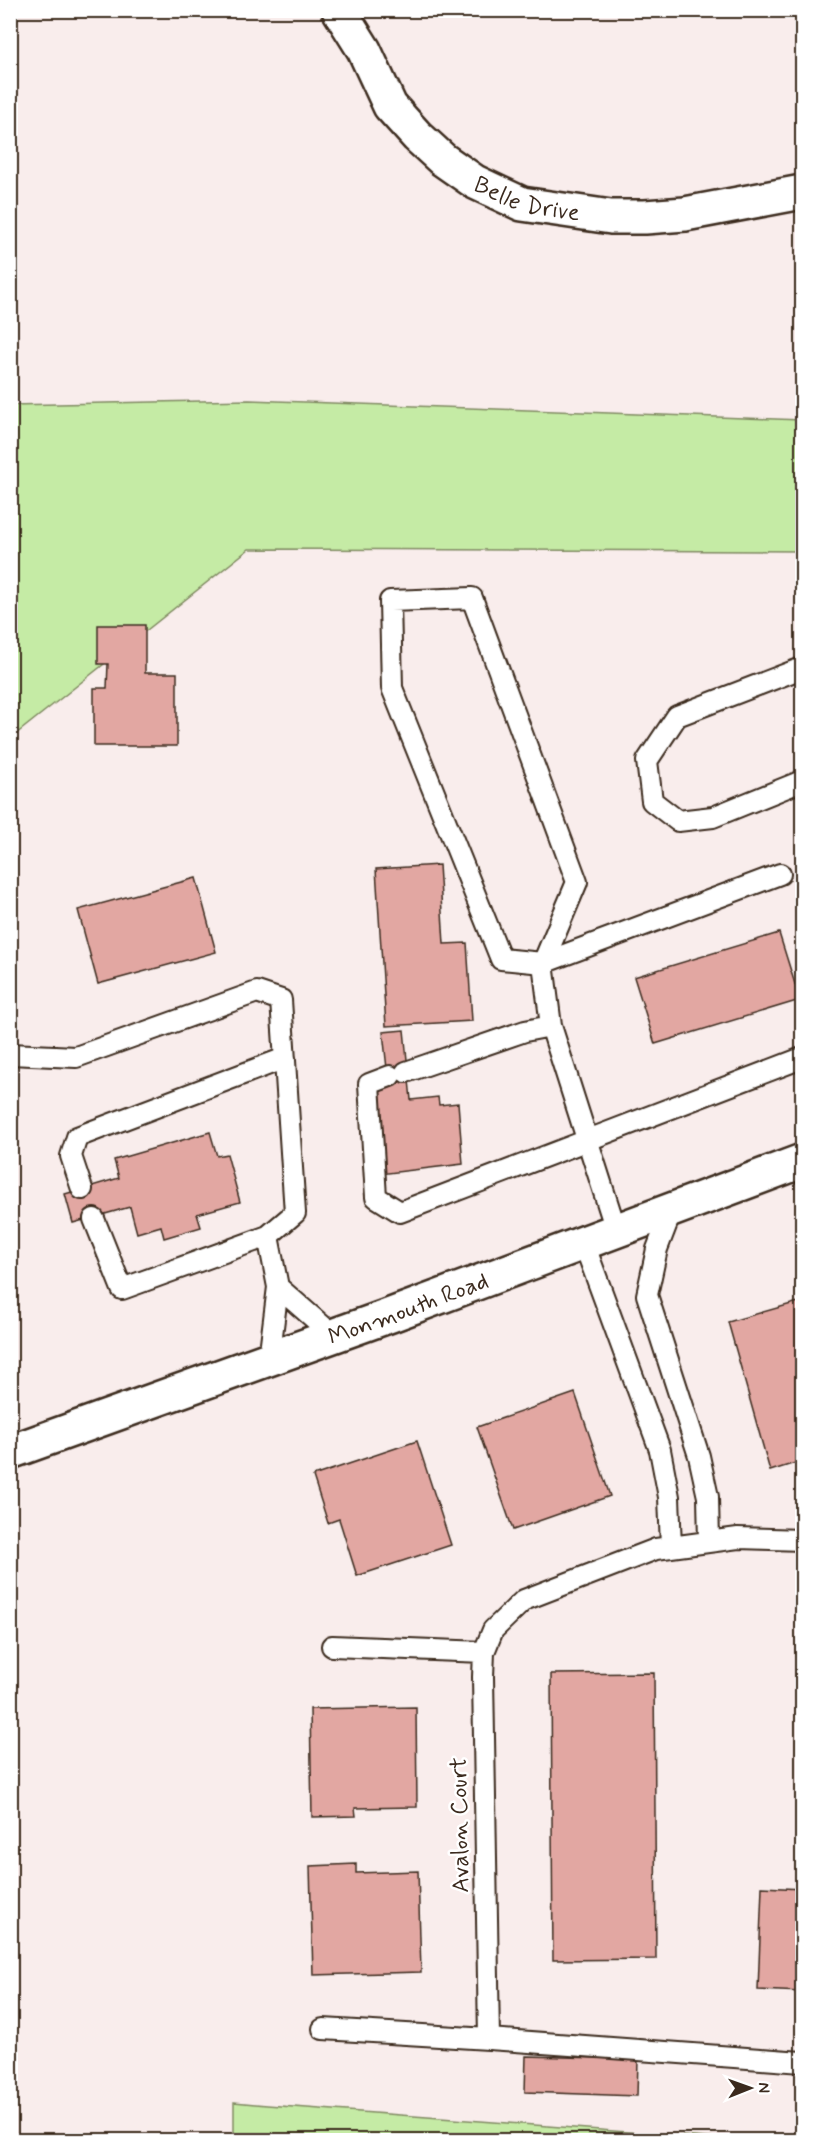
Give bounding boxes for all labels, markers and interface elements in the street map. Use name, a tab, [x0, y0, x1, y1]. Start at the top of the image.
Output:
street label: Belle Drive	[468, 170, 582, 229]
street label: Monmouth Road	[324, 1266, 493, 1353]
street label: Avalon Court	[444, 1757, 477, 1893]
north arrow	[720, 2058, 780, 2118]
text: N	[753, 2082, 774, 2093]

